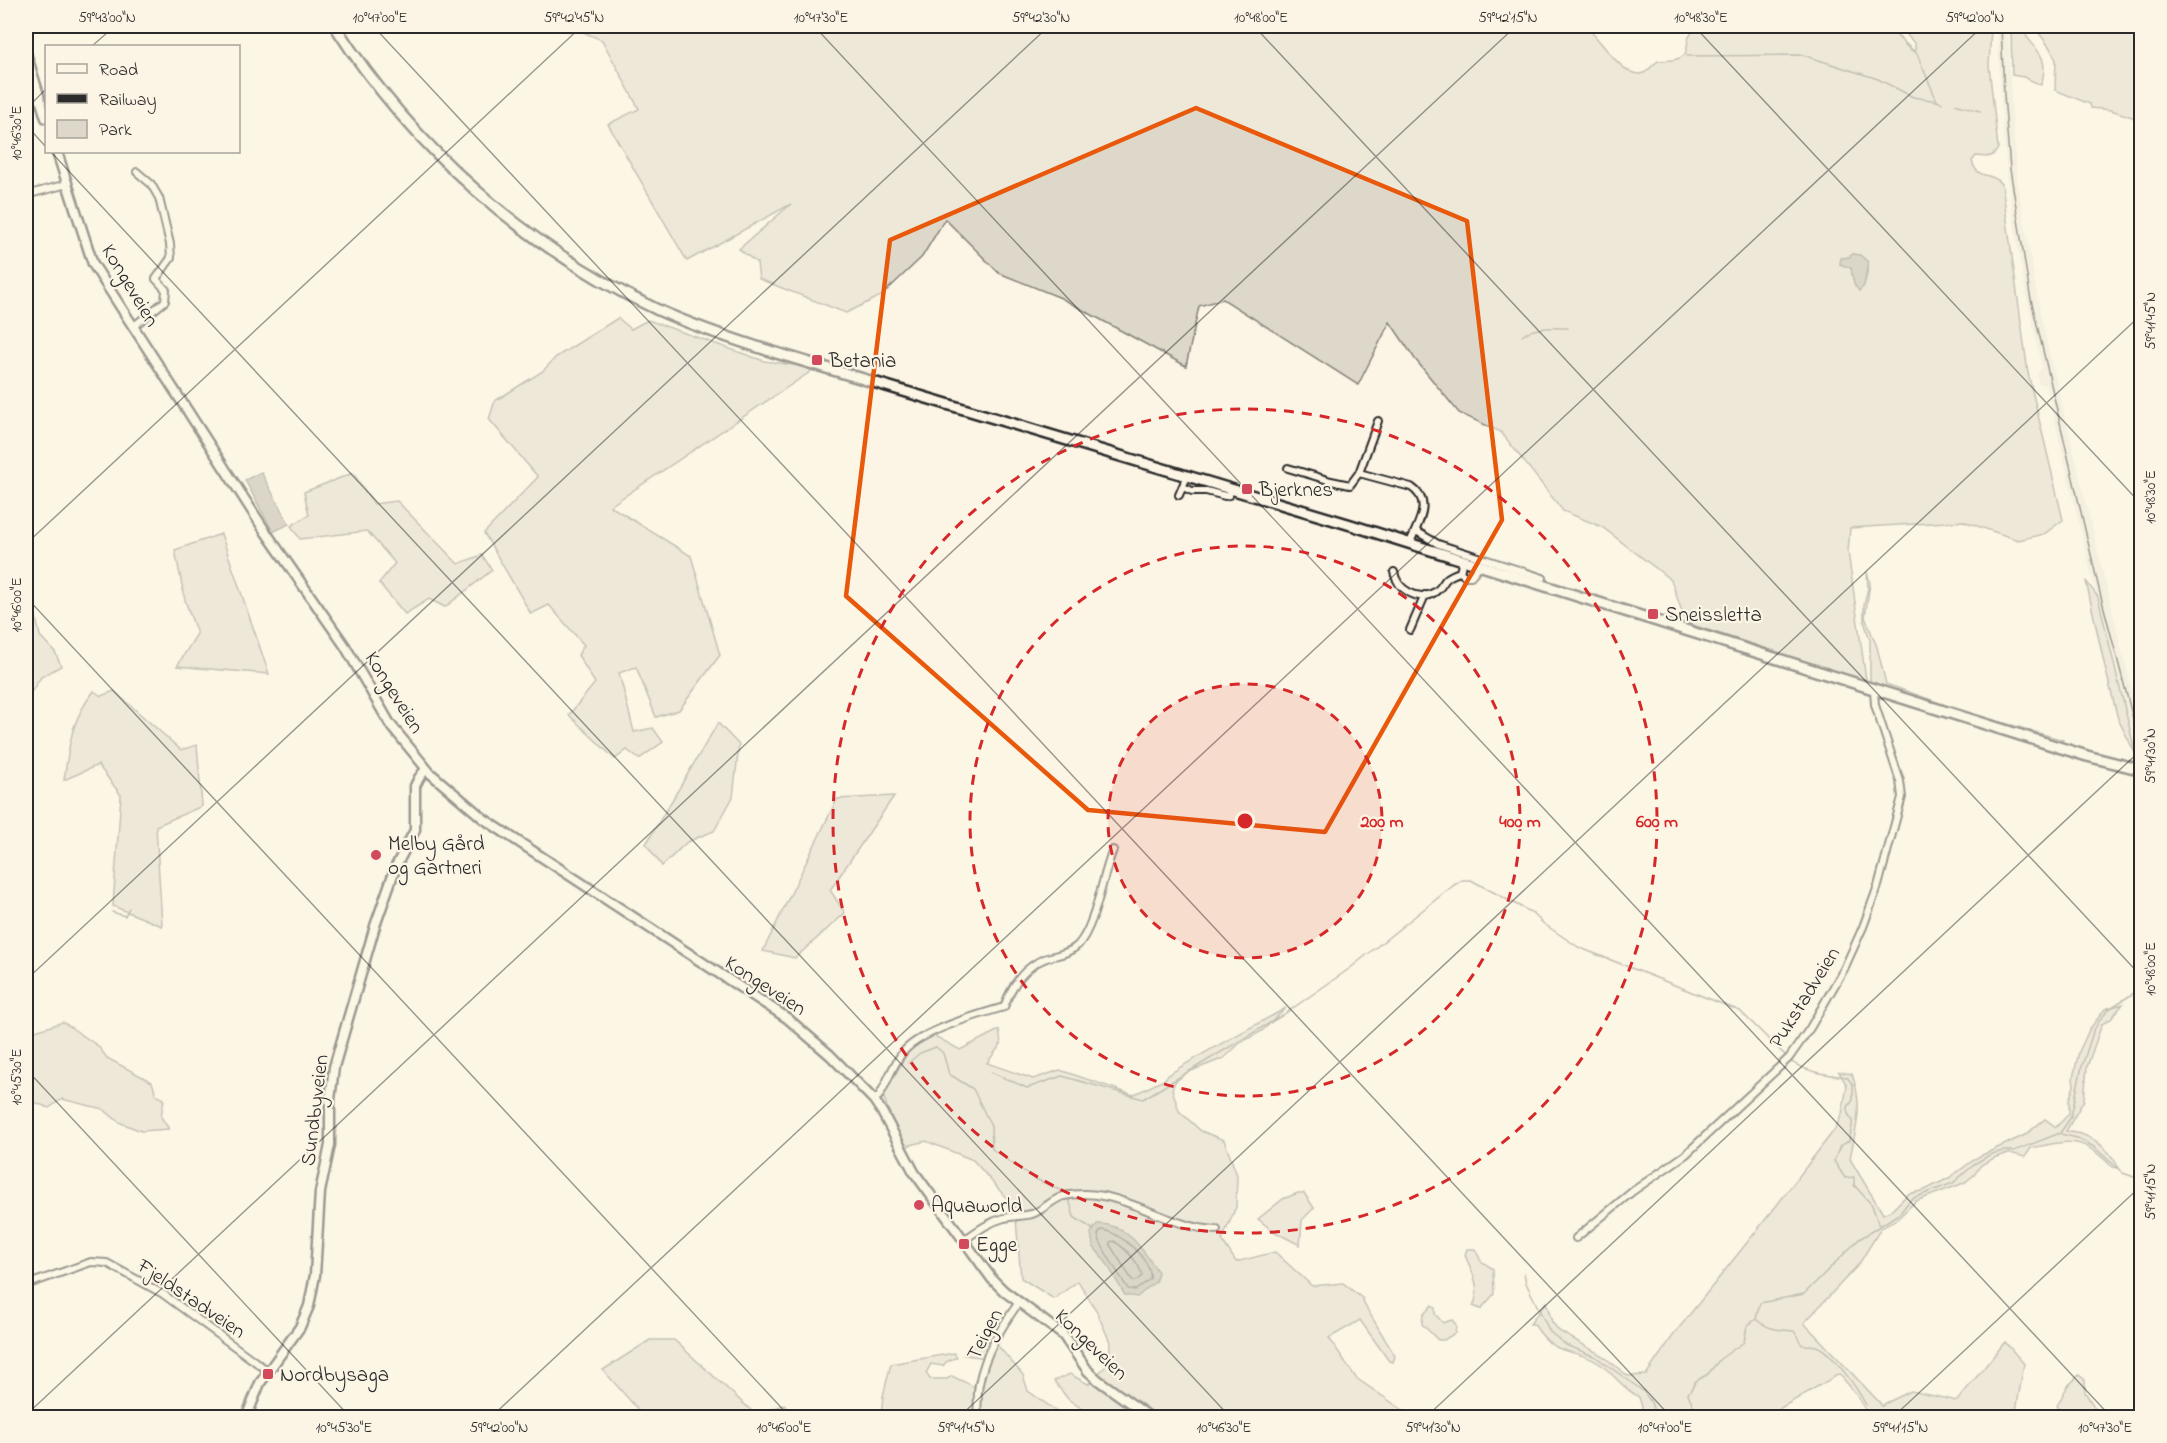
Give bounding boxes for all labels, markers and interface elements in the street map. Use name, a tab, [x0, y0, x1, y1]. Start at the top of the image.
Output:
text: 59°43'00"N	[78, 7, 136, 29]
text: 10°47'00"E	[353, 7, 407, 29]
text: 59°42'45"N	[544, 7, 604, 29]
text: 10°47'30"E	[794, 7, 848, 29]
text: 59°42'30"N	[1012, 7, 1070, 29]
text: 10°48'00"E	[1234, 7, 1288, 29]
text: 59°42'15"N	[1478, 7, 1538, 29]
text: 10°48'30"E	[1674, 7, 1728, 29]
text: 59°42'00"N	[1946, 7, 2004, 29]
legend	[45, 45, 240, 153]
text: Road	[99, 58, 138, 84]
text: Railway	[99, 88, 156, 114]
text: 10°46'30"E	[6, 106, 28, 160]
text: Park	[99, 118, 132, 144]
street label: Kongeveien	[91, 239, 166, 334]
text: 59°41'45"N	[2140, 292, 2162, 350]
place label: Betania	[828, 347, 896, 377]
marker: Betania	[810, 353, 824, 367]
text: 10°48'30"E	[2140, 470, 2162, 524]
place label: Bjerknes	[1258, 476, 1333, 506]
marker: Bjerknes	[1240, 482, 1254, 496]
text: 10°46'00"E	[6, 577, 28, 633]
place label: Sneissletta	[1665, 601, 1762, 631]
marker: Sneissletta	[1646, 607, 1660, 621]
street label: Kongeveien	[355, 646, 430, 741]
text: 59°41'30"N	[2140, 728, 2162, 784]
text: 200 m	[1360, 810, 1404, 836]
text: 400 m	[1499, 810, 1541, 836]
text: 600 m	[1636, 810, 1678, 836]
centre of rings	[1235, 811, 1255, 831]
place label: Melby Gård og Gartneri	[388, 830, 485, 886]
marker: Melby Gård og Gartneri	[369, 848, 383, 862]
street label: Pukstadveien	[1763, 942, 1849, 1055]
text: 10°48'00"E	[2140, 942, 2162, 996]
street label: Kongeveien	[717, 949, 812, 1026]
text: 10°45'30"E	[6, 1049, 28, 1105]
street label: Sundbyveien	[294, 1053, 340, 1168]
text: 59°41'15"N	[2140, 1164, 2162, 1220]
place label: Aquaworld	[931, 1192, 1022, 1222]
marker: Aquaworld	[912, 1198, 926, 1212]
place label: Egge	[976, 1231, 1018, 1263]
marker: Egge	[957, 1237, 971, 1251]
street label: Fjeldstadveien	[130, 1252, 251, 1347]
street label: Kongeveien	[1046, 1303, 1134, 1390]
street label: Teigen	[960, 1304, 1013, 1367]
place label: Nordbysaga	[280, 1361, 389, 1393]
marker: Nordbysaga	[261, 1367, 275, 1381]
text: 10°45'30"E	[316, 1417, 372, 1439]
text: 59°42'00"N	[470, 1417, 528, 1439]
text: 10°46'00"E	[756, 1417, 812, 1439]
text: 59°41'45"N	[937, 1417, 995, 1439]
text: 10°46'30"E	[1197, 1417, 1251, 1439]
text: 59°41'30"N	[1405, 1417, 1461, 1439]
text: 10°47'00"E	[1638, 1417, 1692, 1439]
text: 59°41'15"N	[1872, 1417, 1928, 1439]
text: 10°47'30"E	[2078, 1417, 2132, 1439]

